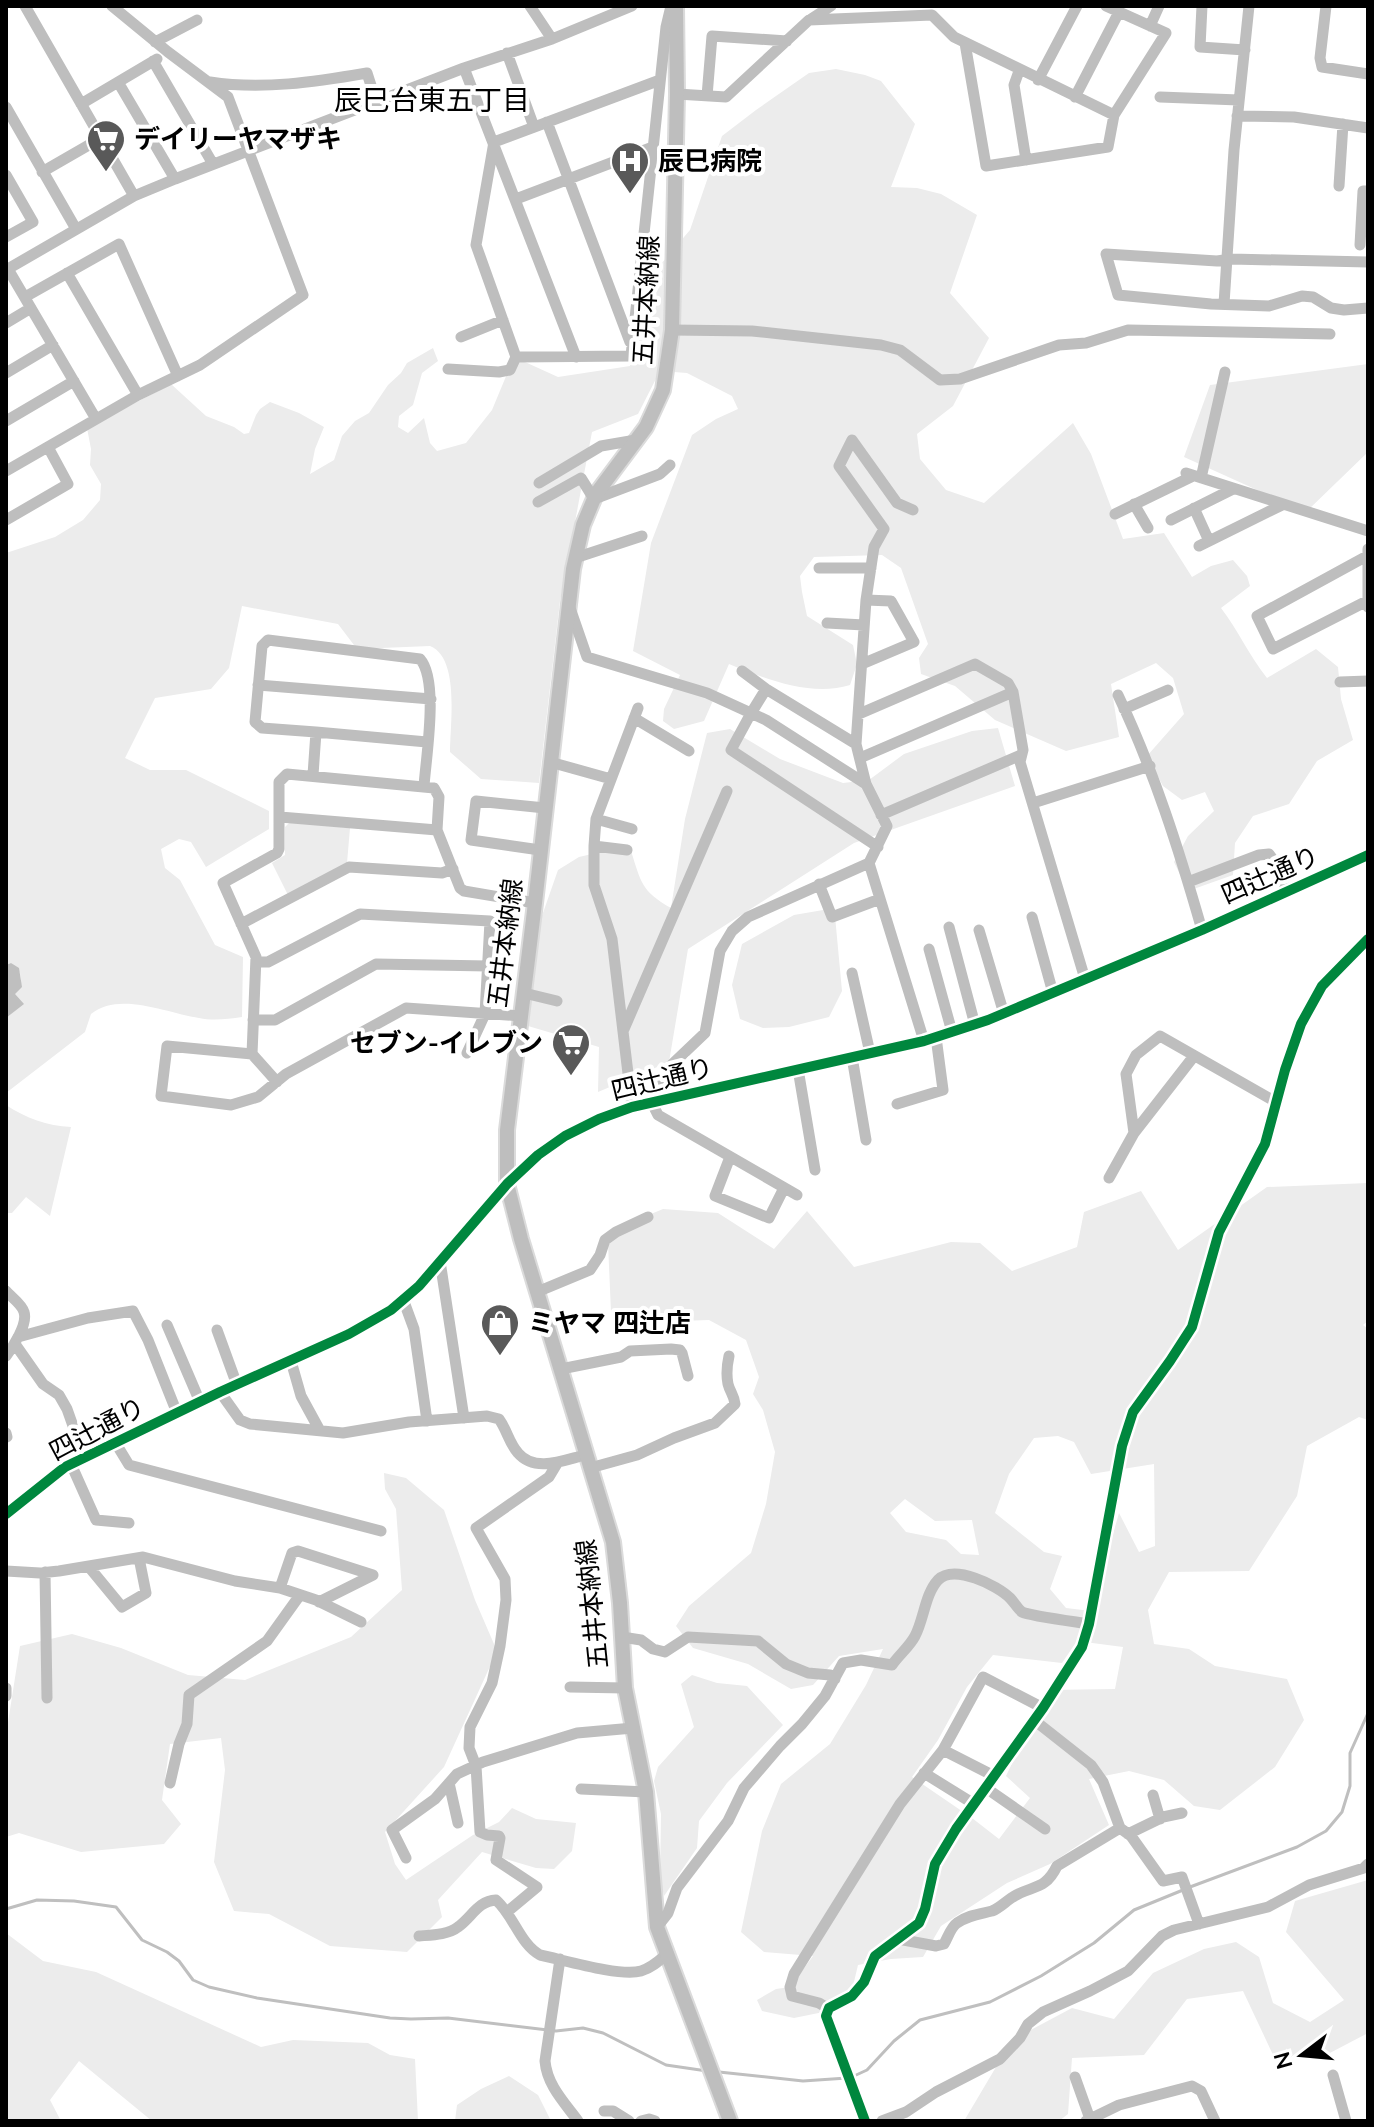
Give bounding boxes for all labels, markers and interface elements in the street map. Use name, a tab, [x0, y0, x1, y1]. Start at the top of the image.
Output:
district label: 辰巳台東五丁目	[334, 82, 530, 120]
supermarket icon: デイリーヤマザキ	[85, 118, 127, 173]
place label: デイリーヤマザキ	[134, 122, 342, 157]
hospital icon: 辰巳病院	[609, 140, 651, 195]
place label: 辰巳病院	[658, 144, 762, 179]
street label: 五井本納線	[626, 234, 667, 366]
street label: 四辻通り	[1216, 838, 1325, 913]
street label: 五井本納線	[480, 876, 531, 1010]
supermarket icon: セブン-イレブン	[550, 1022, 592, 1077]
place label: セブン-イレブン	[350, 1026, 543, 1061]
street label: 四辻通り	[607, 1050, 717, 1109]
shop icon: ミヤマ 四辻店	[479, 1302, 521, 1357]
place label: ミヤマ 四辻店	[528, 1306, 691, 1341]
street label: 四辻通り	[43, 1390, 151, 1469]
street label: 五井本納線	[568, 1537, 617, 1670]
north arrow	[1262, 2015, 1342, 2095]
text: N	[1267, 2048, 1300, 2072]

